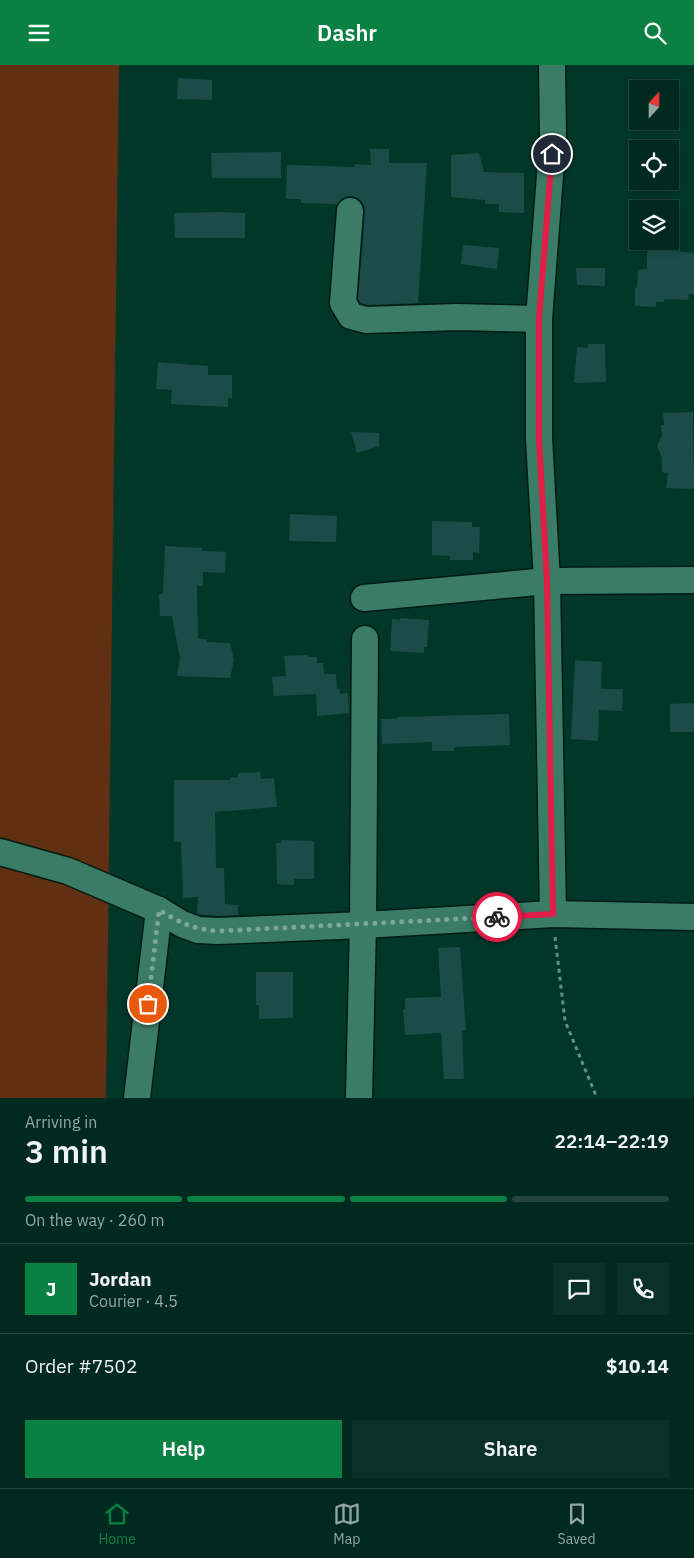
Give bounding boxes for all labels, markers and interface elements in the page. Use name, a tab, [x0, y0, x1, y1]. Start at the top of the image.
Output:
text: Dashr	[317, 18, 377, 47]
icon: menu	[25, 19, 53, 47]
icon: search	[641, 19, 669, 47]
north arrow	[629, 80, 679, 130]
map controls	[629, 80, 679, 250]
pin	[531, 133, 573, 175]
icon: home	[538, 140, 566, 168]
button: locate	[629, 140, 679, 190]
button: layers	[629, 200, 679, 250]
courier	[472, 892, 522, 942]
icon: bike	[483, 903, 511, 931]
pin	[127, 983, 169, 1025]
icon: bag	[134, 990, 162, 1018]
text: Arriving in	[25, 1112, 97, 1132]
text: 22:14–22:19	[555, 1129, 669, 1153]
text: 3 min	[25, 1130, 108, 1172]
text: On the way · 260 m	[25, 1210, 164, 1230]
button: chat	[553, 1263, 605, 1315]
button: phone	[617, 1263, 669, 1315]
text: Jordan	[89, 1267, 152, 1291]
text: J	[46, 1277, 56, 1301]
text: Courier · 4.5	[89, 1291, 178, 1311]
text: Order #7502	[25, 1354, 137, 1378]
text: $10.14	[606, 1354, 669, 1378]
button: Help	[25, 1420, 342, 1478]
button: Share	[352, 1420, 669, 1478]
tab: Home	[98, 1500, 136, 1548]
tab: Map	[333, 1500, 361, 1548]
tab: Saved	[558, 1500, 596, 1548]

